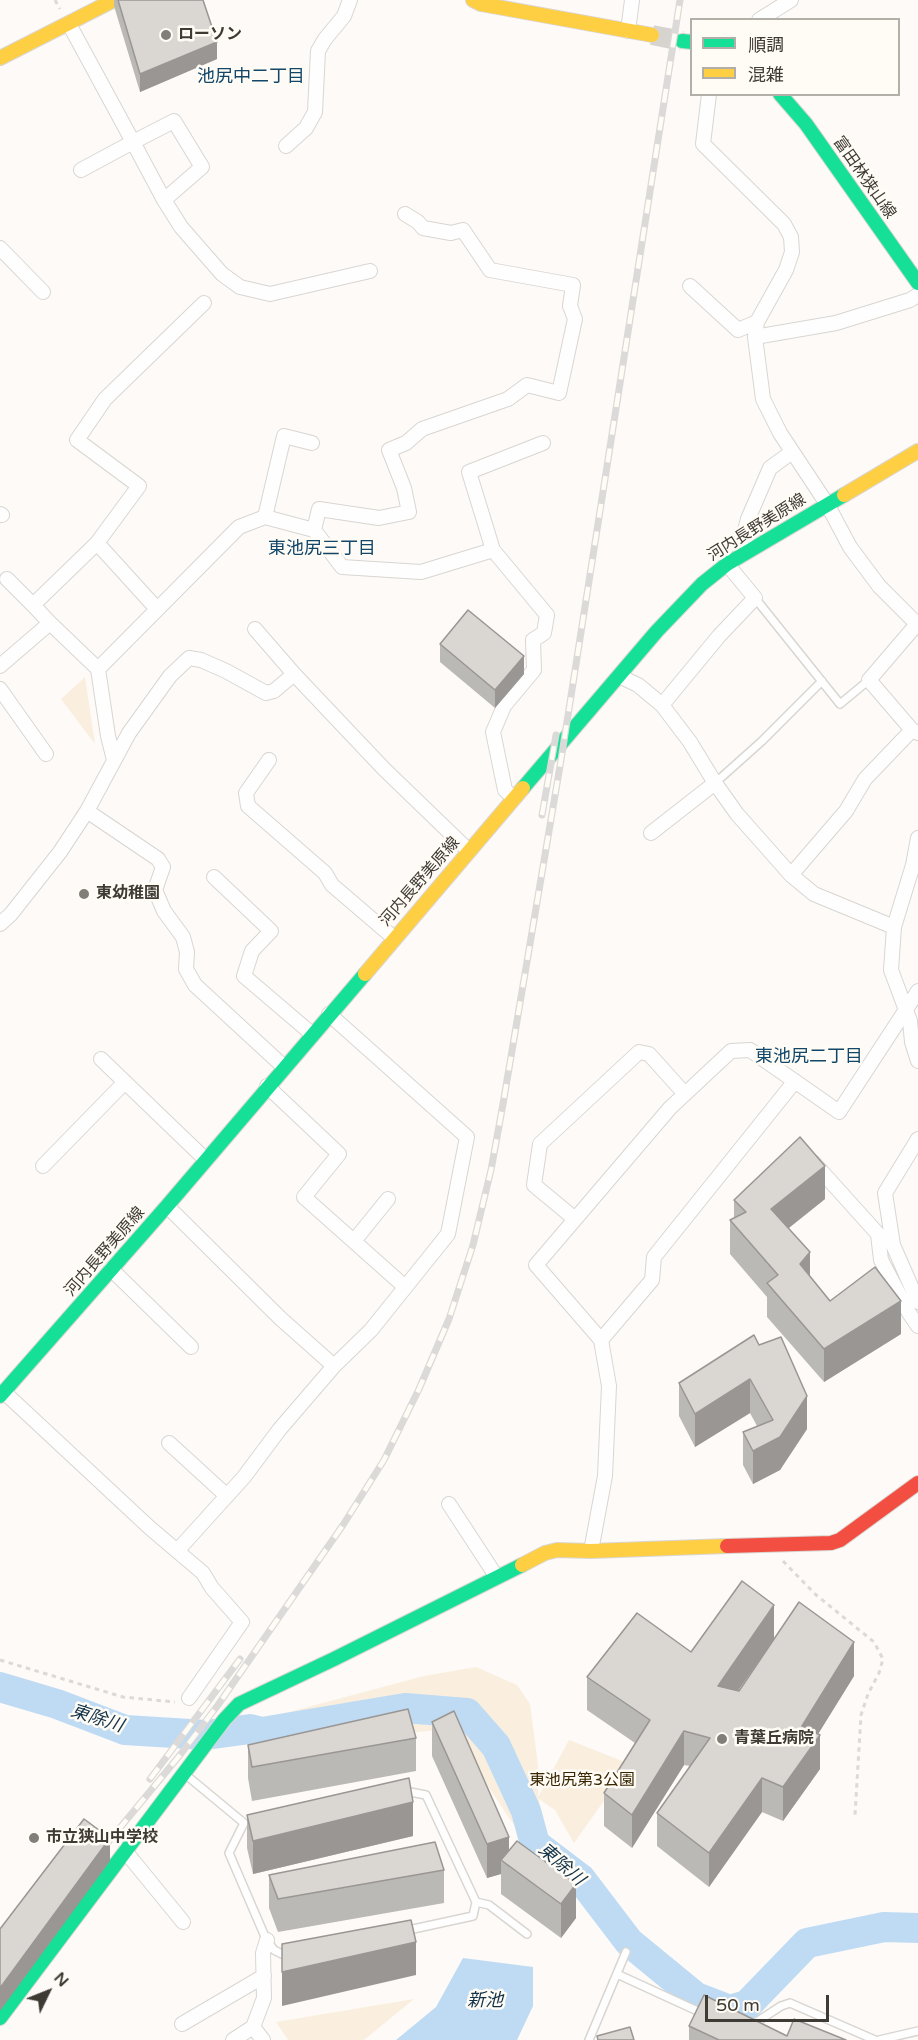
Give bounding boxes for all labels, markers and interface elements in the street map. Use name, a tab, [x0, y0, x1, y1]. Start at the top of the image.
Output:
legend	[690, 18, 900, 96]
place label: ローソン	[178, 25, 242, 45]
marker: ローソン	[159, 28, 173, 42]
text: 順調	[748, 34, 784, 56]
text: 混雑	[748, 64, 784, 86]
district label: 池尻中二丁目	[197, 66, 305, 88]
street label: 富田林狭山線	[829, 133, 899, 223]
street label: 河内長野美原線	[704, 490, 810, 566]
district label: 東池尻三丁目	[268, 538, 376, 560]
street label: 河内長野美原線	[376, 833, 464, 931]
place label: 東幼稚園	[96, 884, 160, 904]
marker: 東幼稚園	[77, 887, 91, 901]
district label: 東池尻二丁目	[755, 1046, 863, 1068]
street label: 河内長野美原線	[61, 1203, 149, 1301]
water label: 東除川	[68, 1700, 126, 1738]
place label: 青葉丘病院	[734, 1729, 814, 1749]
marker: 青葉丘病院	[715, 1732, 729, 1746]
park label: 東池尻第3公園	[529, 1771, 635, 1791]
place label: 市立狭山中学校	[46, 1828, 158, 1848]
marker: 市立狭山中学校	[27, 1831, 41, 1845]
water label: 東除川	[534, 1839, 588, 1891]
north arrow	[18, 1962, 78, 2022]
text: N	[49, 1968, 73, 1991]
scale bar	[708, 1983, 832, 2021]
water label: 新池	[467, 1990, 503, 2012]
text: 50 m	[716, 1994, 760, 2016]

